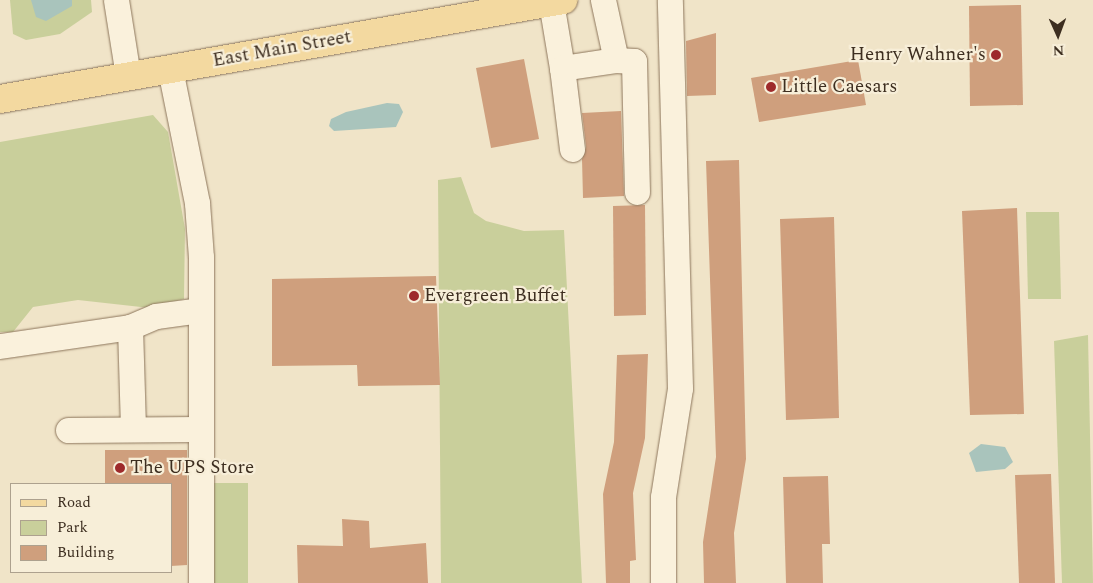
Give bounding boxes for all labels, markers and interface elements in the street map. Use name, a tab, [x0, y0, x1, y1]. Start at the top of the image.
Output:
north arrow	[1033, 10, 1083, 60]
street label: East Main Street	[211, 26, 353, 72]
text: N	[1052, 40, 1065, 61]
place label: Henry Wahner's	[850, 44, 986, 66]
marker: Henry Wahner's	[990, 49, 1002, 61]
place label: Little Caesars	[781, 76, 897, 98]
marker: Little Caesars	[765, 81, 777, 93]
place label: Evergreen Buffet	[424, 285, 566, 307]
marker: Evergreen Buffet	[408, 290, 420, 302]
place label: The UPS Store	[130, 457, 254, 479]
marker: The UPS Store	[114, 462, 126, 474]
legend	[10, 483, 172, 573]
text: Road	[57, 491, 91, 514]
text: Park	[57, 516, 88, 539]
text: Building	[57, 541, 114, 564]

